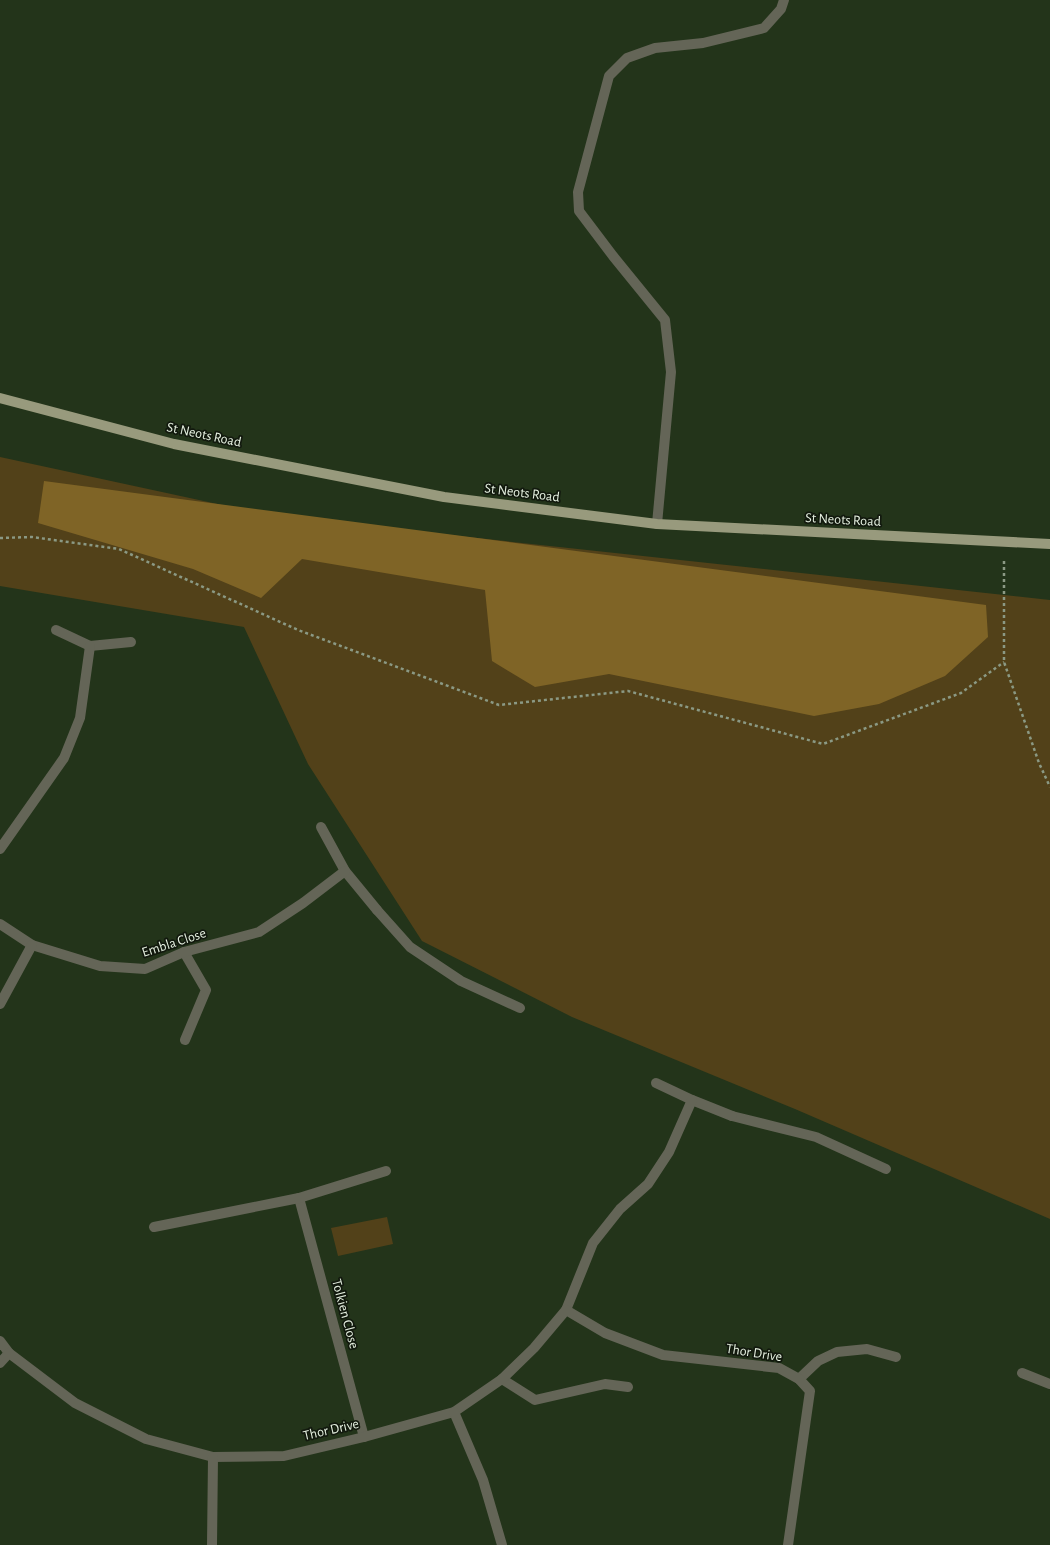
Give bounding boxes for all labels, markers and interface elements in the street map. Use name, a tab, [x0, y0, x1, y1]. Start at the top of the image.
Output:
street label: St Neots Road	[165, 420, 243, 450]
street label: St Neots Road	[484, 481, 560, 505]
street label: St Neots Road	[805, 511, 881, 529]
street label: Embla Close	[140, 926, 208, 960]
street label: Tolkien Close	[329, 1278, 361, 1350]
street label: Thor Drive	[725, 1342, 783, 1364]
street label: Thor Drive	[302, 1417, 360, 1443]

